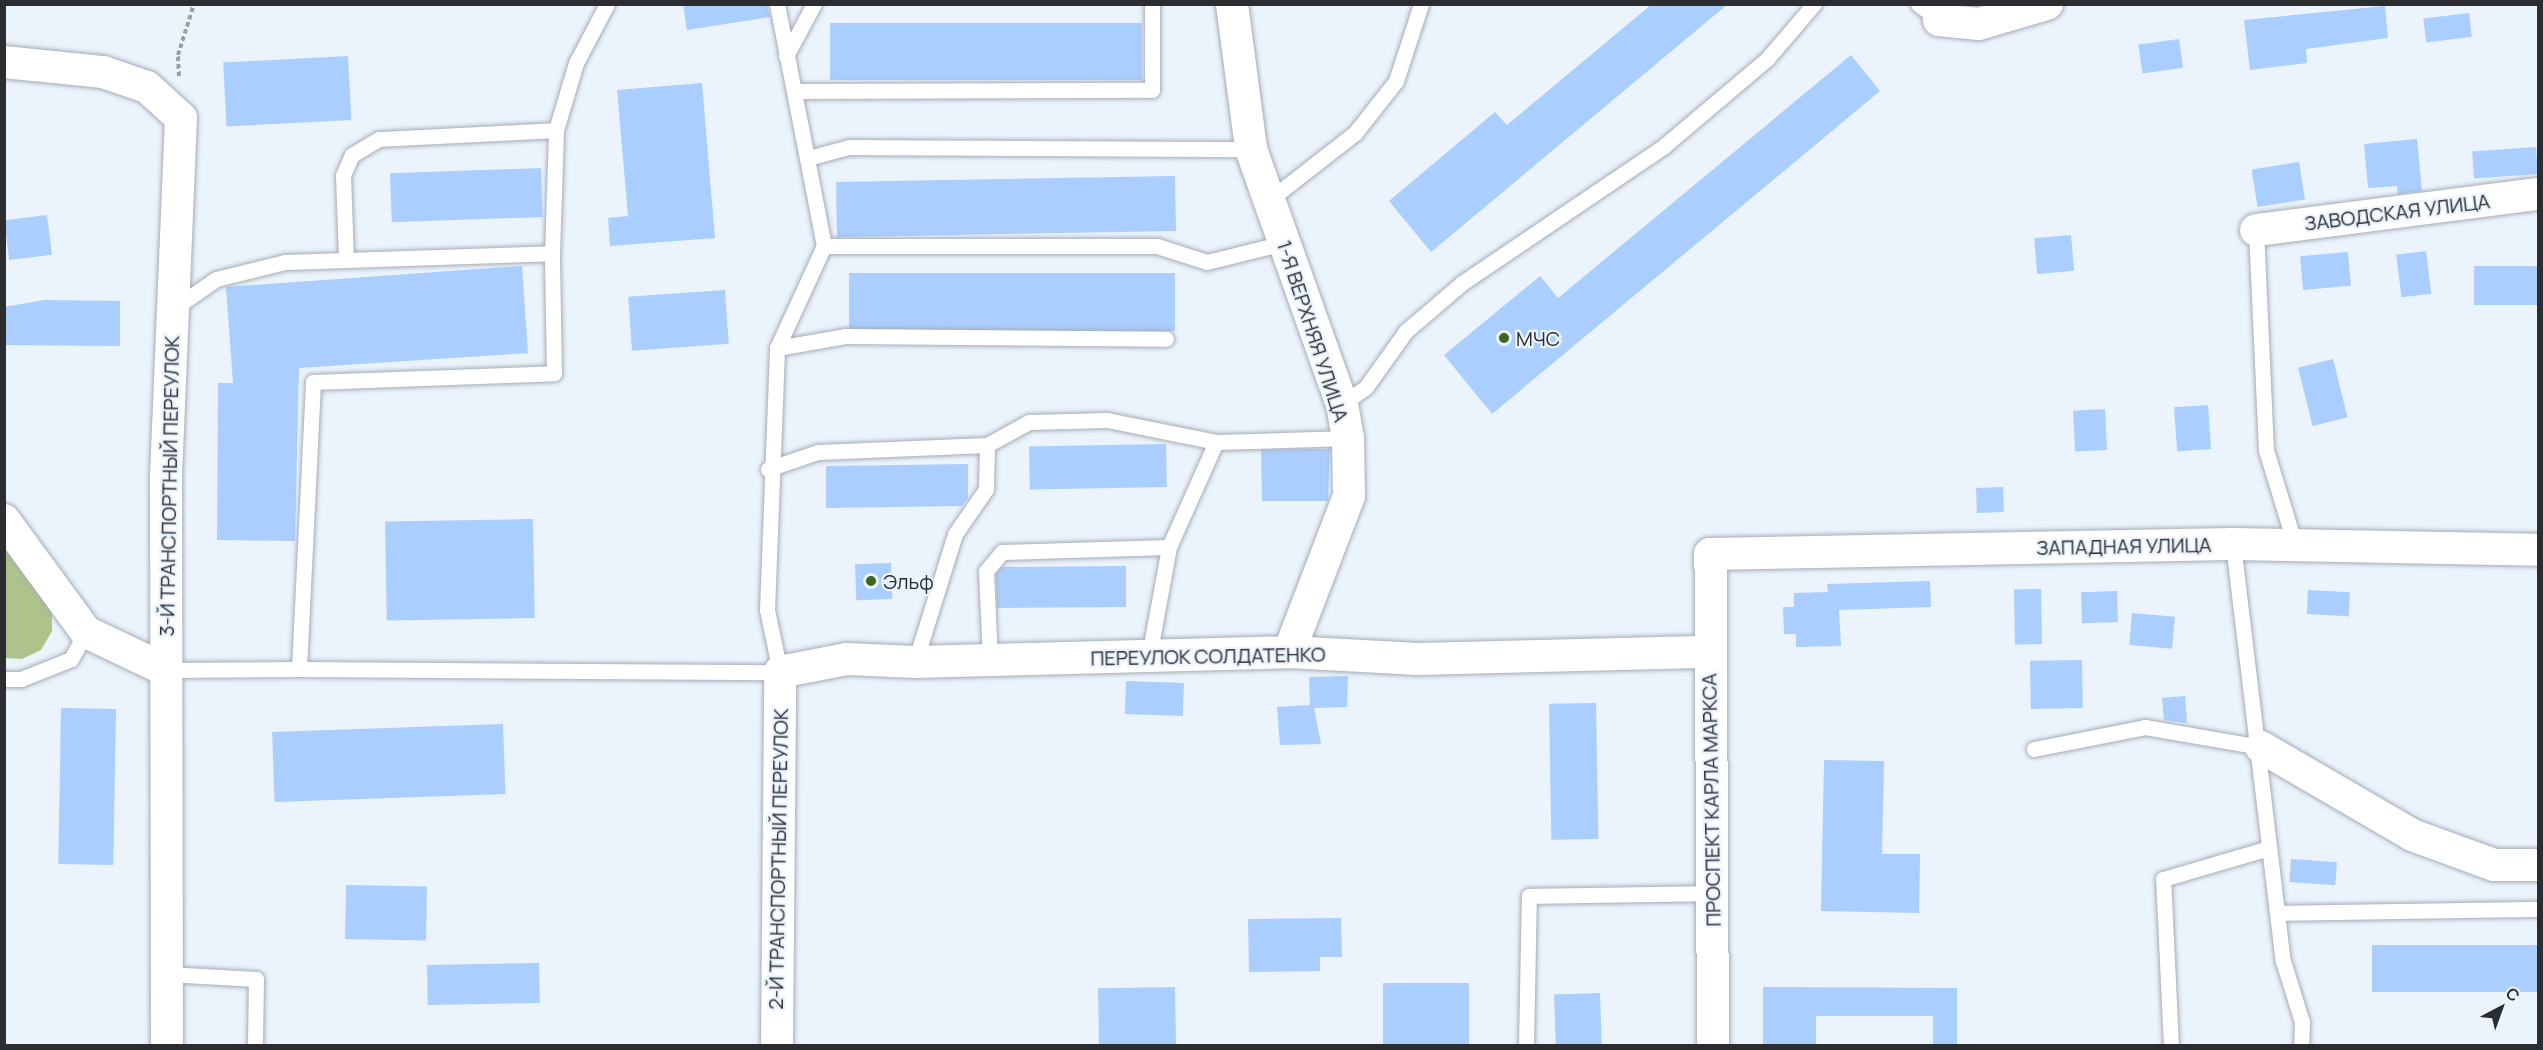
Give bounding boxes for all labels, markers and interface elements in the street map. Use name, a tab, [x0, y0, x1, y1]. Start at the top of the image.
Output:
street label: ЗАВОДСКАЯ УЛИЦА	[2303, 189, 2491, 235]
street label: 1-Я ВЕРХНЯЯ УЛИЦА	[1272, 237, 1354, 425]
place label: МЧС	[1516, 326, 1560, 350]
marker: МЧС	[1497, 331, 1511, 345]
street label: 3-Й ТРАНСПОРТНЫЙ ПЕРЕУЛОК	[154, 335, 184, 637]
street label: ЗАПАДНАЯ УЛИЦА	[2036, 532, 2212, 560]
place label: Эльф	[883, 569, 934, 593]
marker: Эльф	[864, 574, 878, 588]
street label: ПЕРЕУЛОК СОЛДАТЕНКО	[1090, 642, 1326, 670]
street label: ПРОСПЕКТ КАРЛА МАРКСА	[1697, 673, 1725, 927]
street label: 2-Й ТРАНСПОРТНЫЙ ПЕРЕУЛОК	[763, 708, 793, 1010]
north arrow	[2471, 978, 2531, 1038]
text: С	[2501, 982, 2524, 1007]

